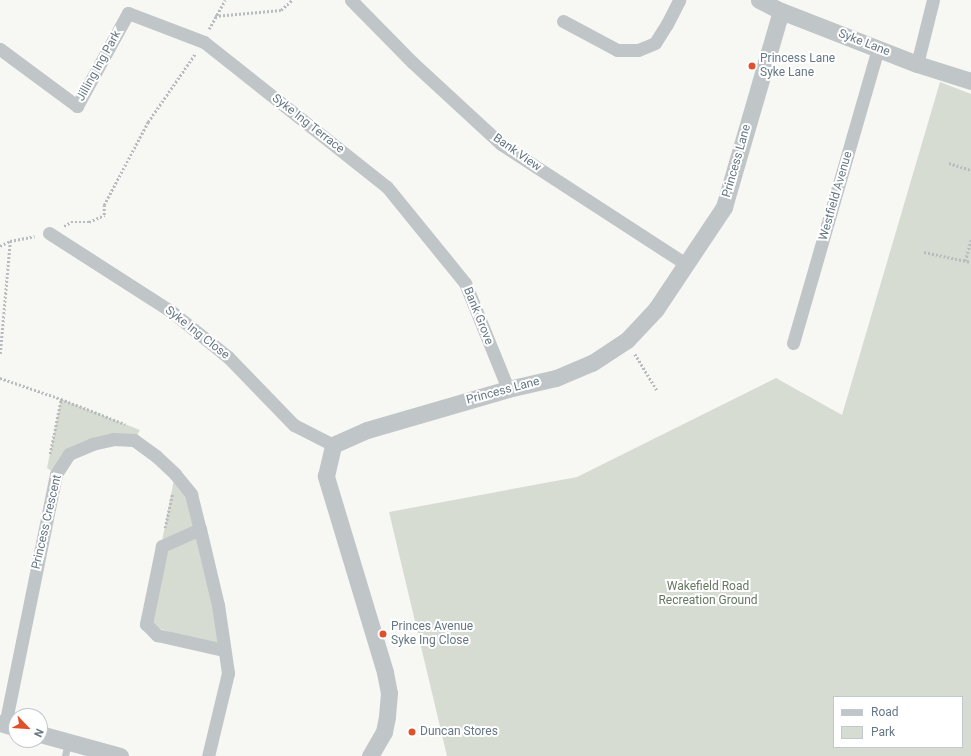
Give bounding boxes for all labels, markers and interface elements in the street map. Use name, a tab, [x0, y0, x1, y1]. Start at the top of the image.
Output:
street label: Syke Lane	[836, 27, 892, 59]
street label: Jilling Ing Park	[74, 28, 124, 104]
place label: Princess Lane Syke Lane	[760, 52, 835, 80]
marker: Princess Lane Syke Lane	[747, 61, 757, 71]
street label: Syke Ing Terrace	[269, 91, 347, 157]
street label: Princess Lane	[720, 123, 754, 199]
street label: Bank View	[490, 131, 544, 175]
street label: Westfield Avenue	[816, 150, 856, 242]
street label: Bank Grove	[460, 285, 496, 347]
street label: Syke Ing Close	[162, 303, 232, 363]
street label: Princess Lane	[465, 374, 541, 408]
street label: Princess Crescent	[29, 473, 65, 571]
park label: Wakefield Road Recreation Ground	[658, 580, 758, 608]
place label: Princes Avenue Syke Ing Close	[391, 620, 473, 648]
marker: Princes Avenue Syke Ing Close	[378, 629, 388, 639]
legend	[833, 696, 963, 748]
text: Road	[871, 705, 899, 719]
north arrow	[8, 708, 48, 748]
place label: Duncan Stores	[420, 725, 498, 739]
text: Park	[871, 725, 895, 739]
text: N	[31, 727, 46, 739]
marker: Duncan Stores	[407, 727, 417, 737]

